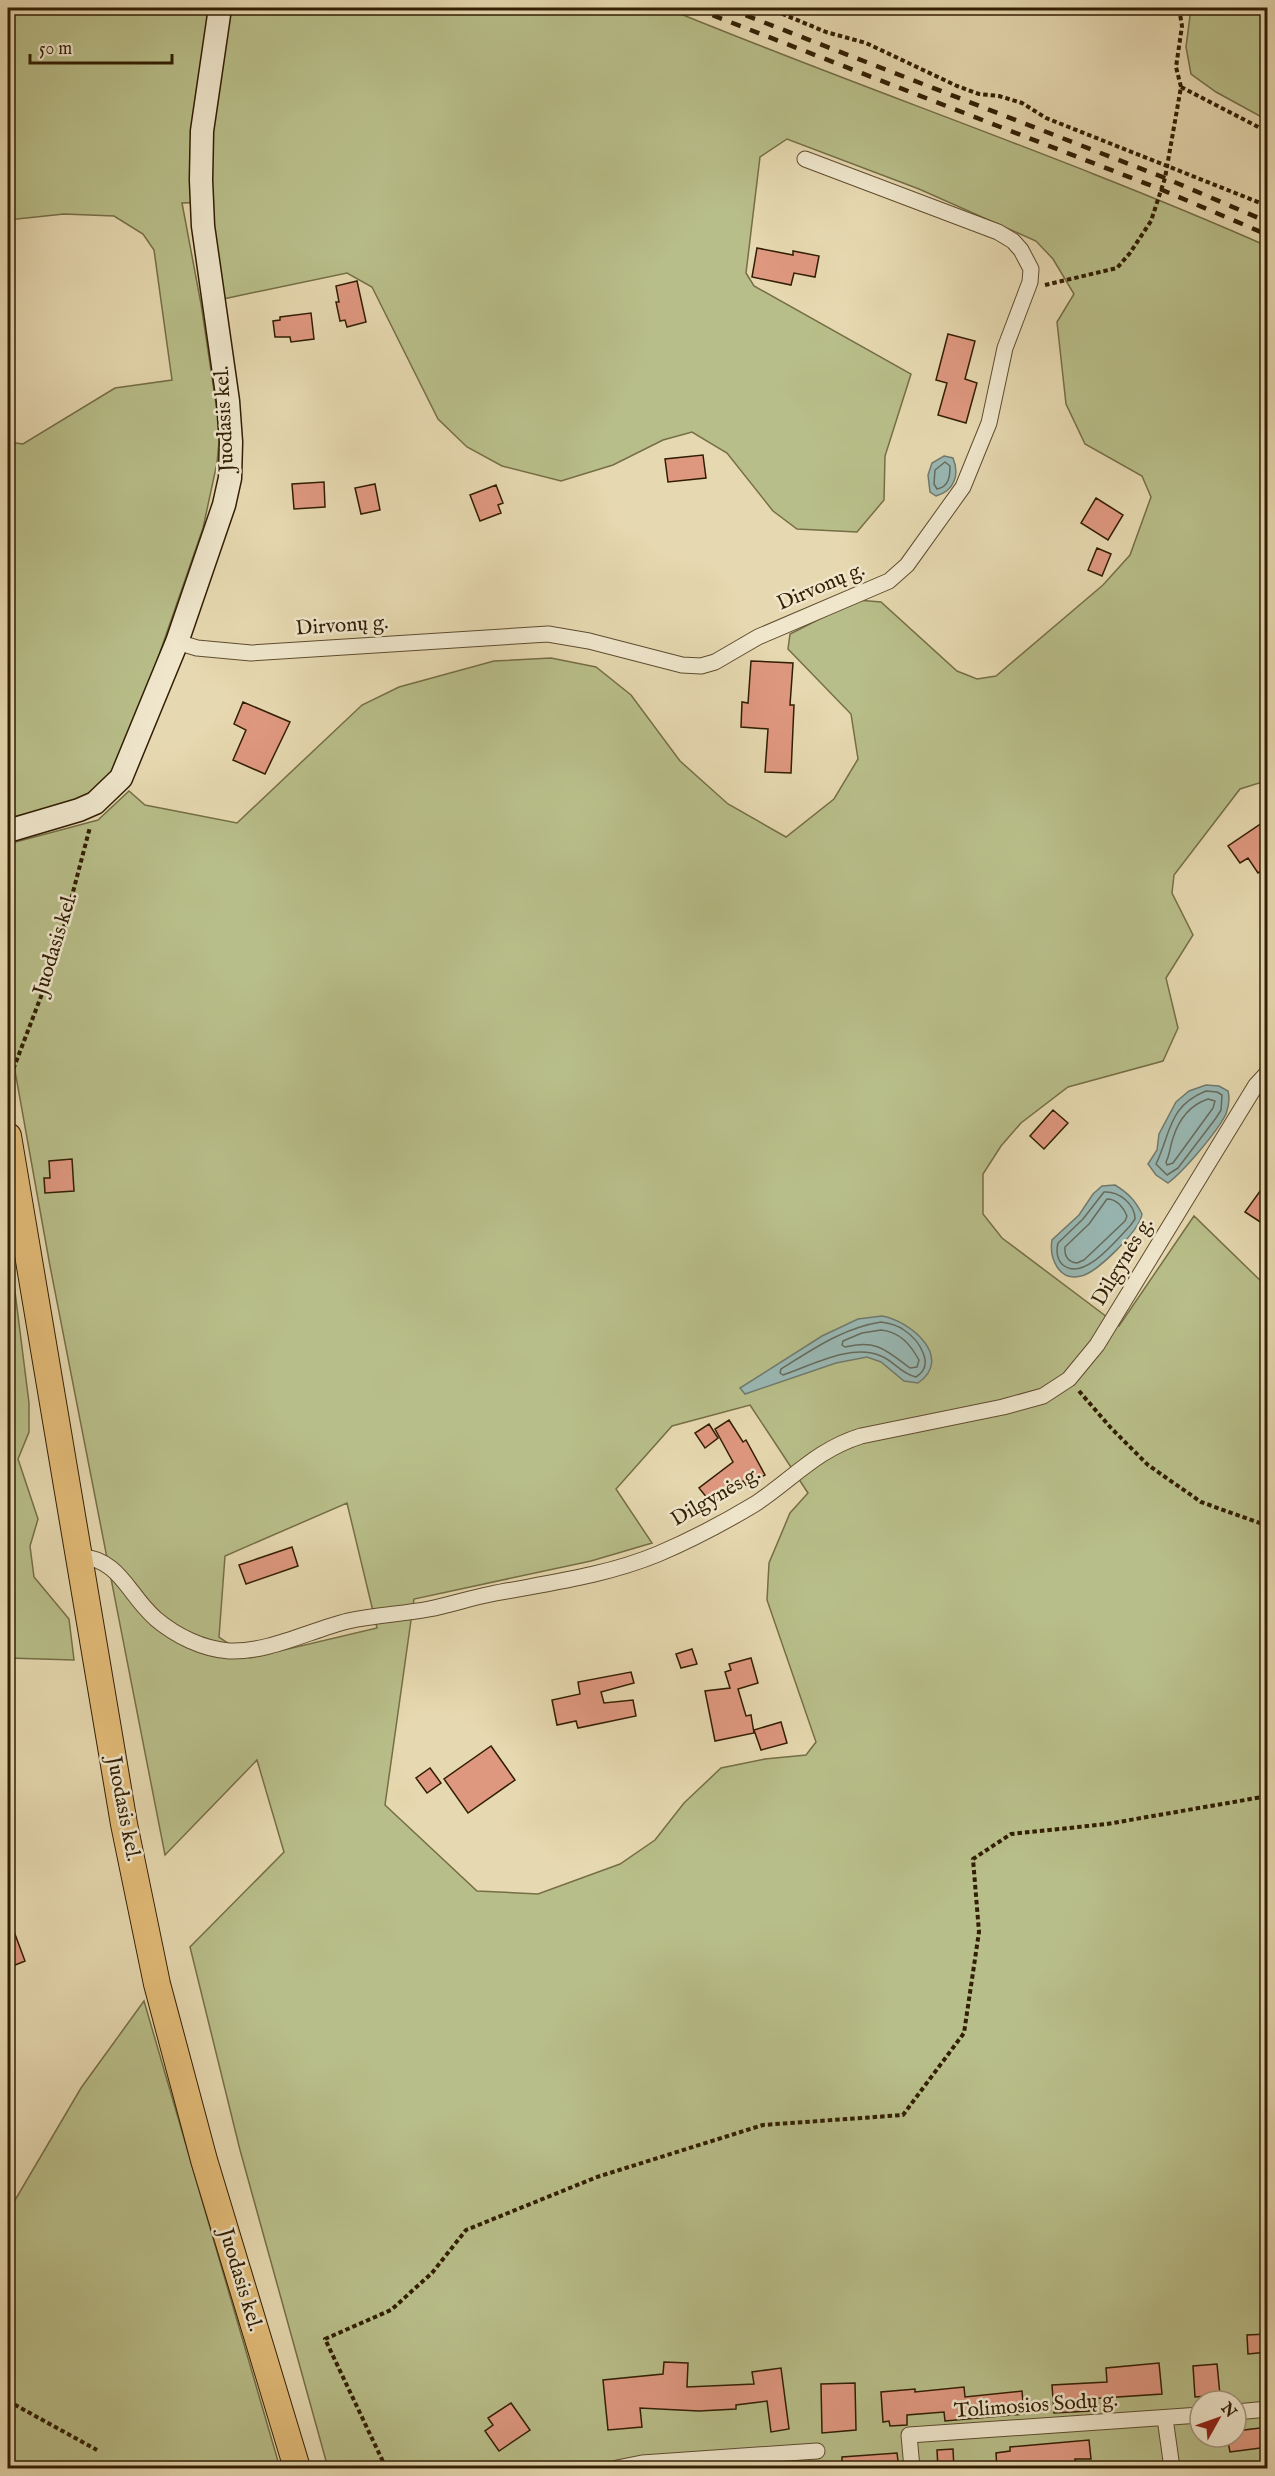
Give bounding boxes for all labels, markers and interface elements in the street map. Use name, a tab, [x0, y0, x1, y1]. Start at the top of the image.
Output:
scale bar	[30, 27, 172, 65]
text: 50 m	[39, 38, 72, 61]
street label: Juodasis kel.	[209, 365, 241, 475]
street label: Dirvonų g.	[773, 556, 869, 618]
street label: Dirvonų g.	[295, 609, 389, 643]
street label: Juodasis kel.	[27, 889, 84, 1001]
street label: Dilgynės g.	[1086, 1213, 1160, 1311]
street label: Dilgynės g.	[666, 1461, 766, 1533]
street label: Juodasis kel.	[99, 1752, 146, 1864]
street label: Juodasis kel.	[211, 2223, 268, 2335]
street label: Tolimosios Sodų g.	[953, 2387, 1119, 2425]
north arrow	[1188, 2389, 1248, 2449]
text: N	[1215, 2398, 1240, 2422]

